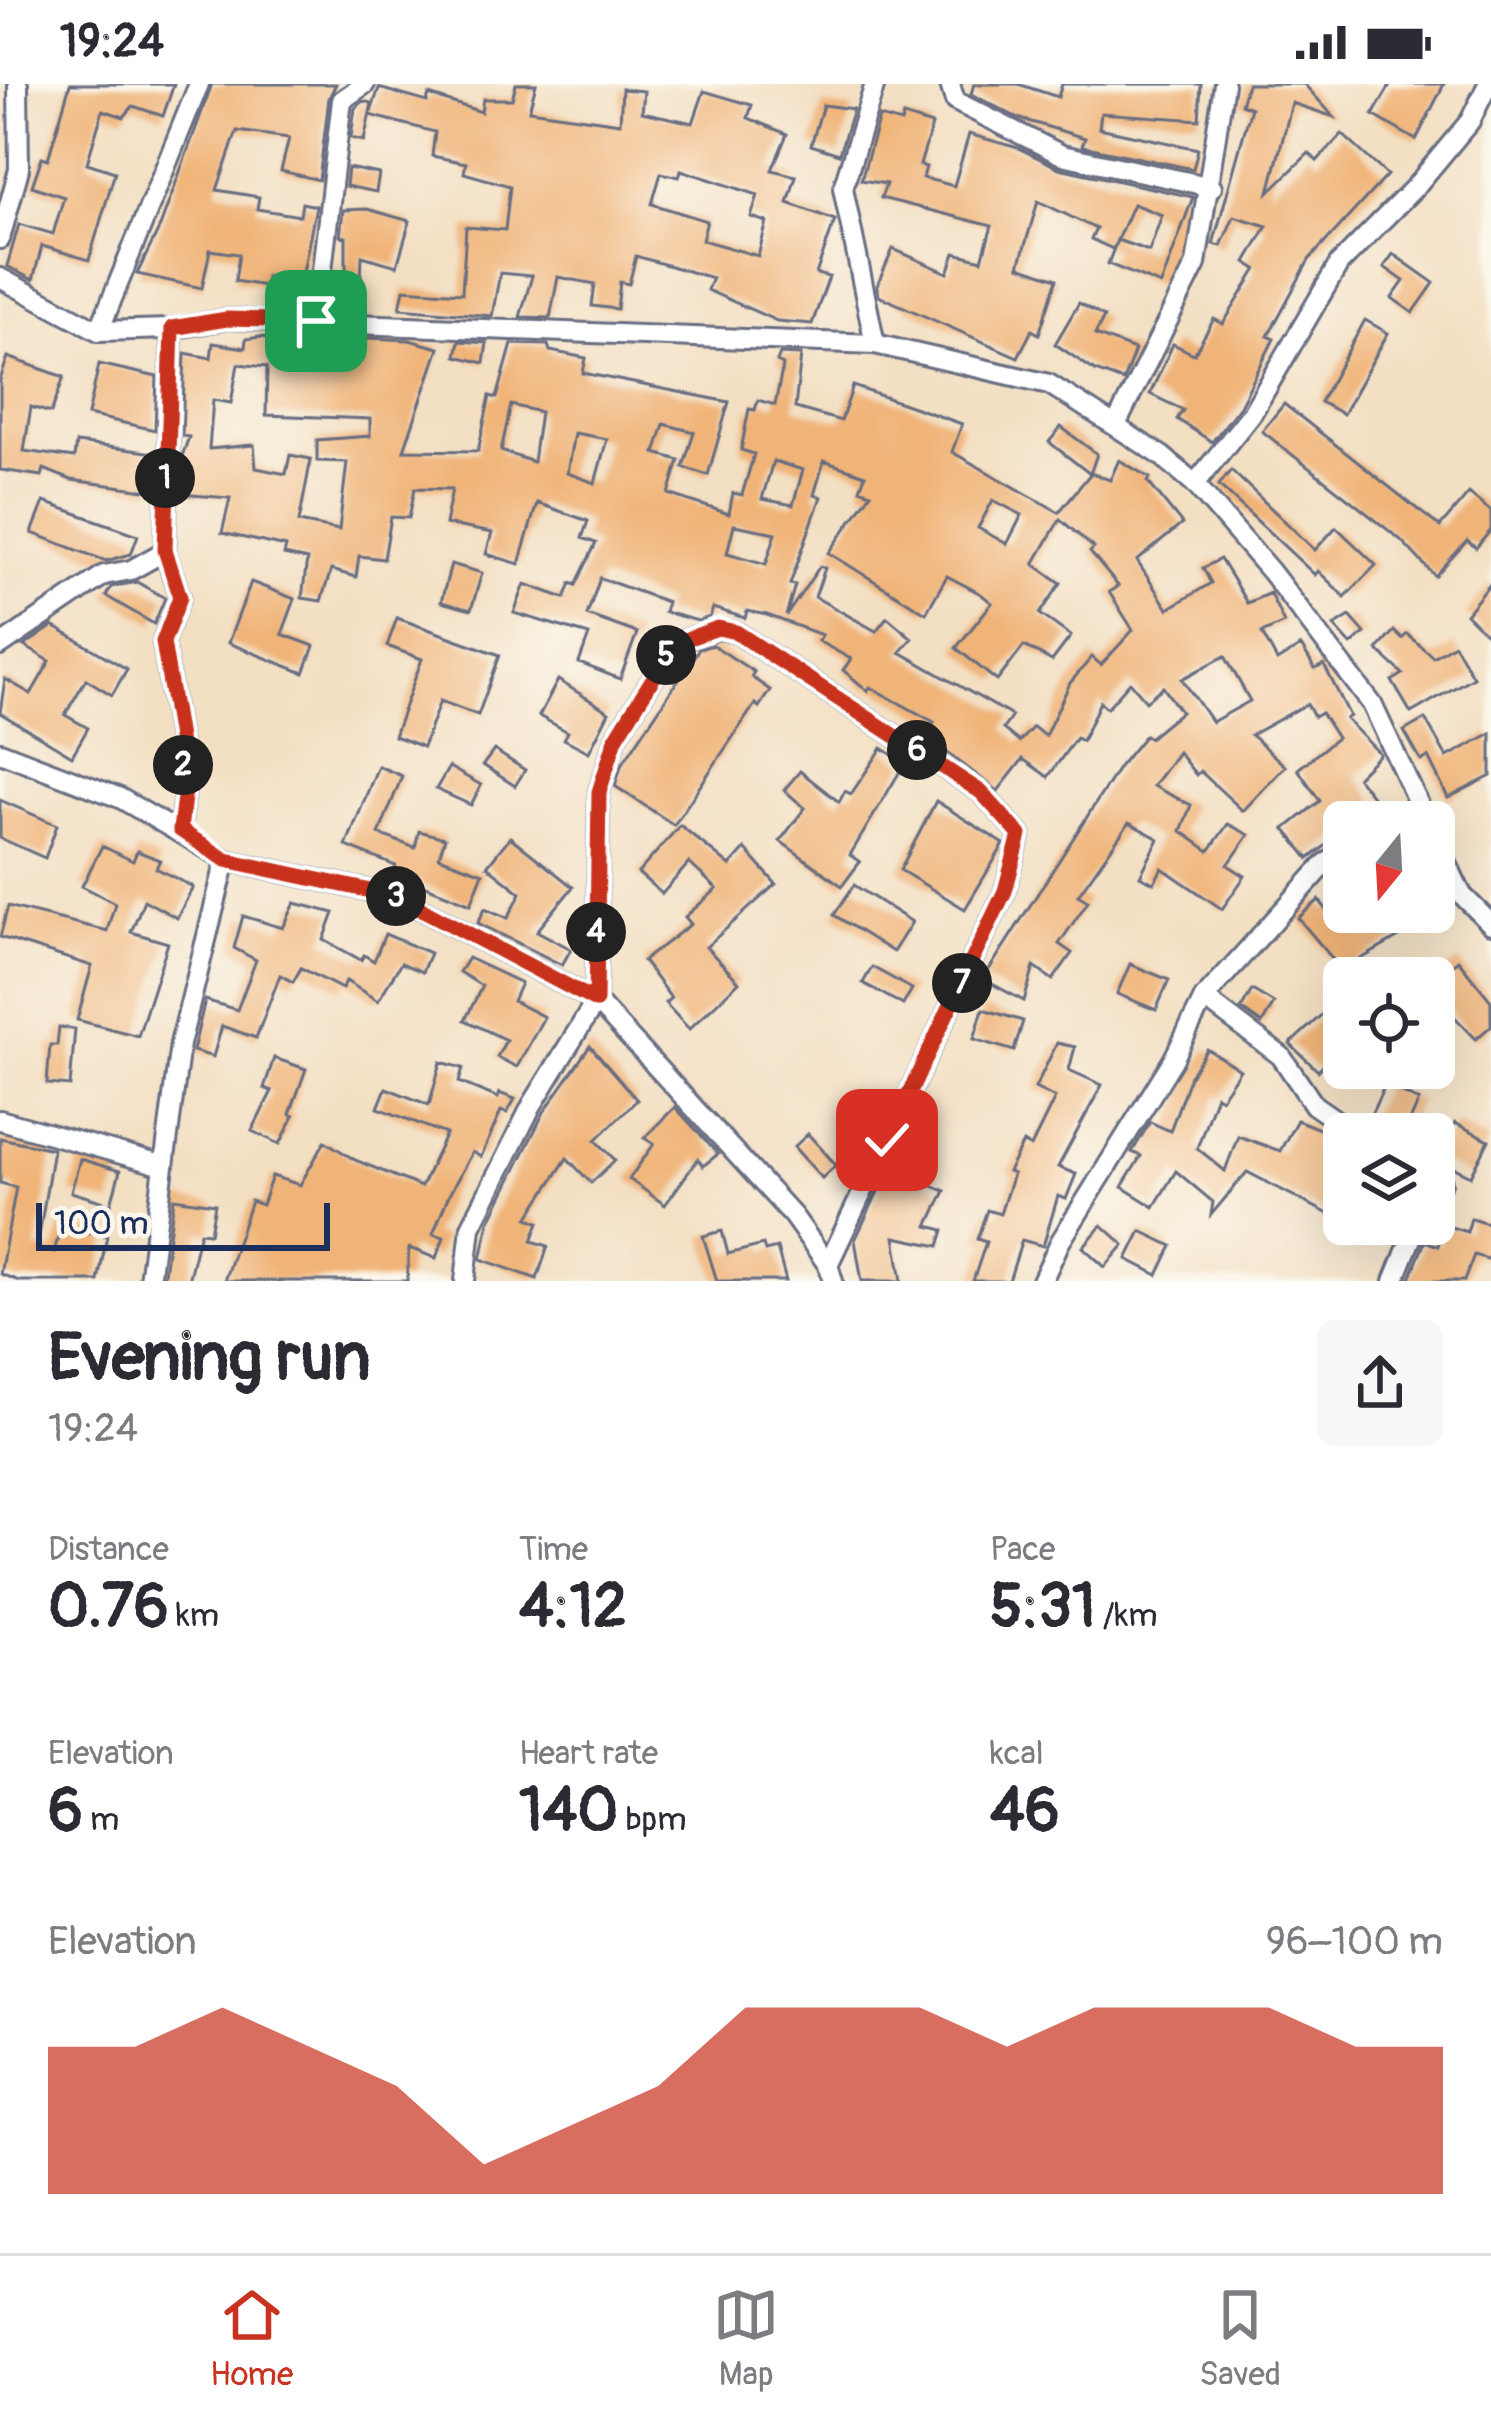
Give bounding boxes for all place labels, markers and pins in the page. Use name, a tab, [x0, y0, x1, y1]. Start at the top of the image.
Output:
pin	[265, 270, 367, 372]
pin: 1	[135, 448, 195, 508]
pin: 5	[636, 625, 696, 685]
pin: 6	[887, 720, 947, 780]
pin: 2	[153, 735, 213, 795]
pin: 3	[366, 866, 426, 926]
pin: 4	[566, 902, 626, 962]
pin: 7	[932, 953, 992, 1013]
pin	[836, 1089, 938, 1191]

